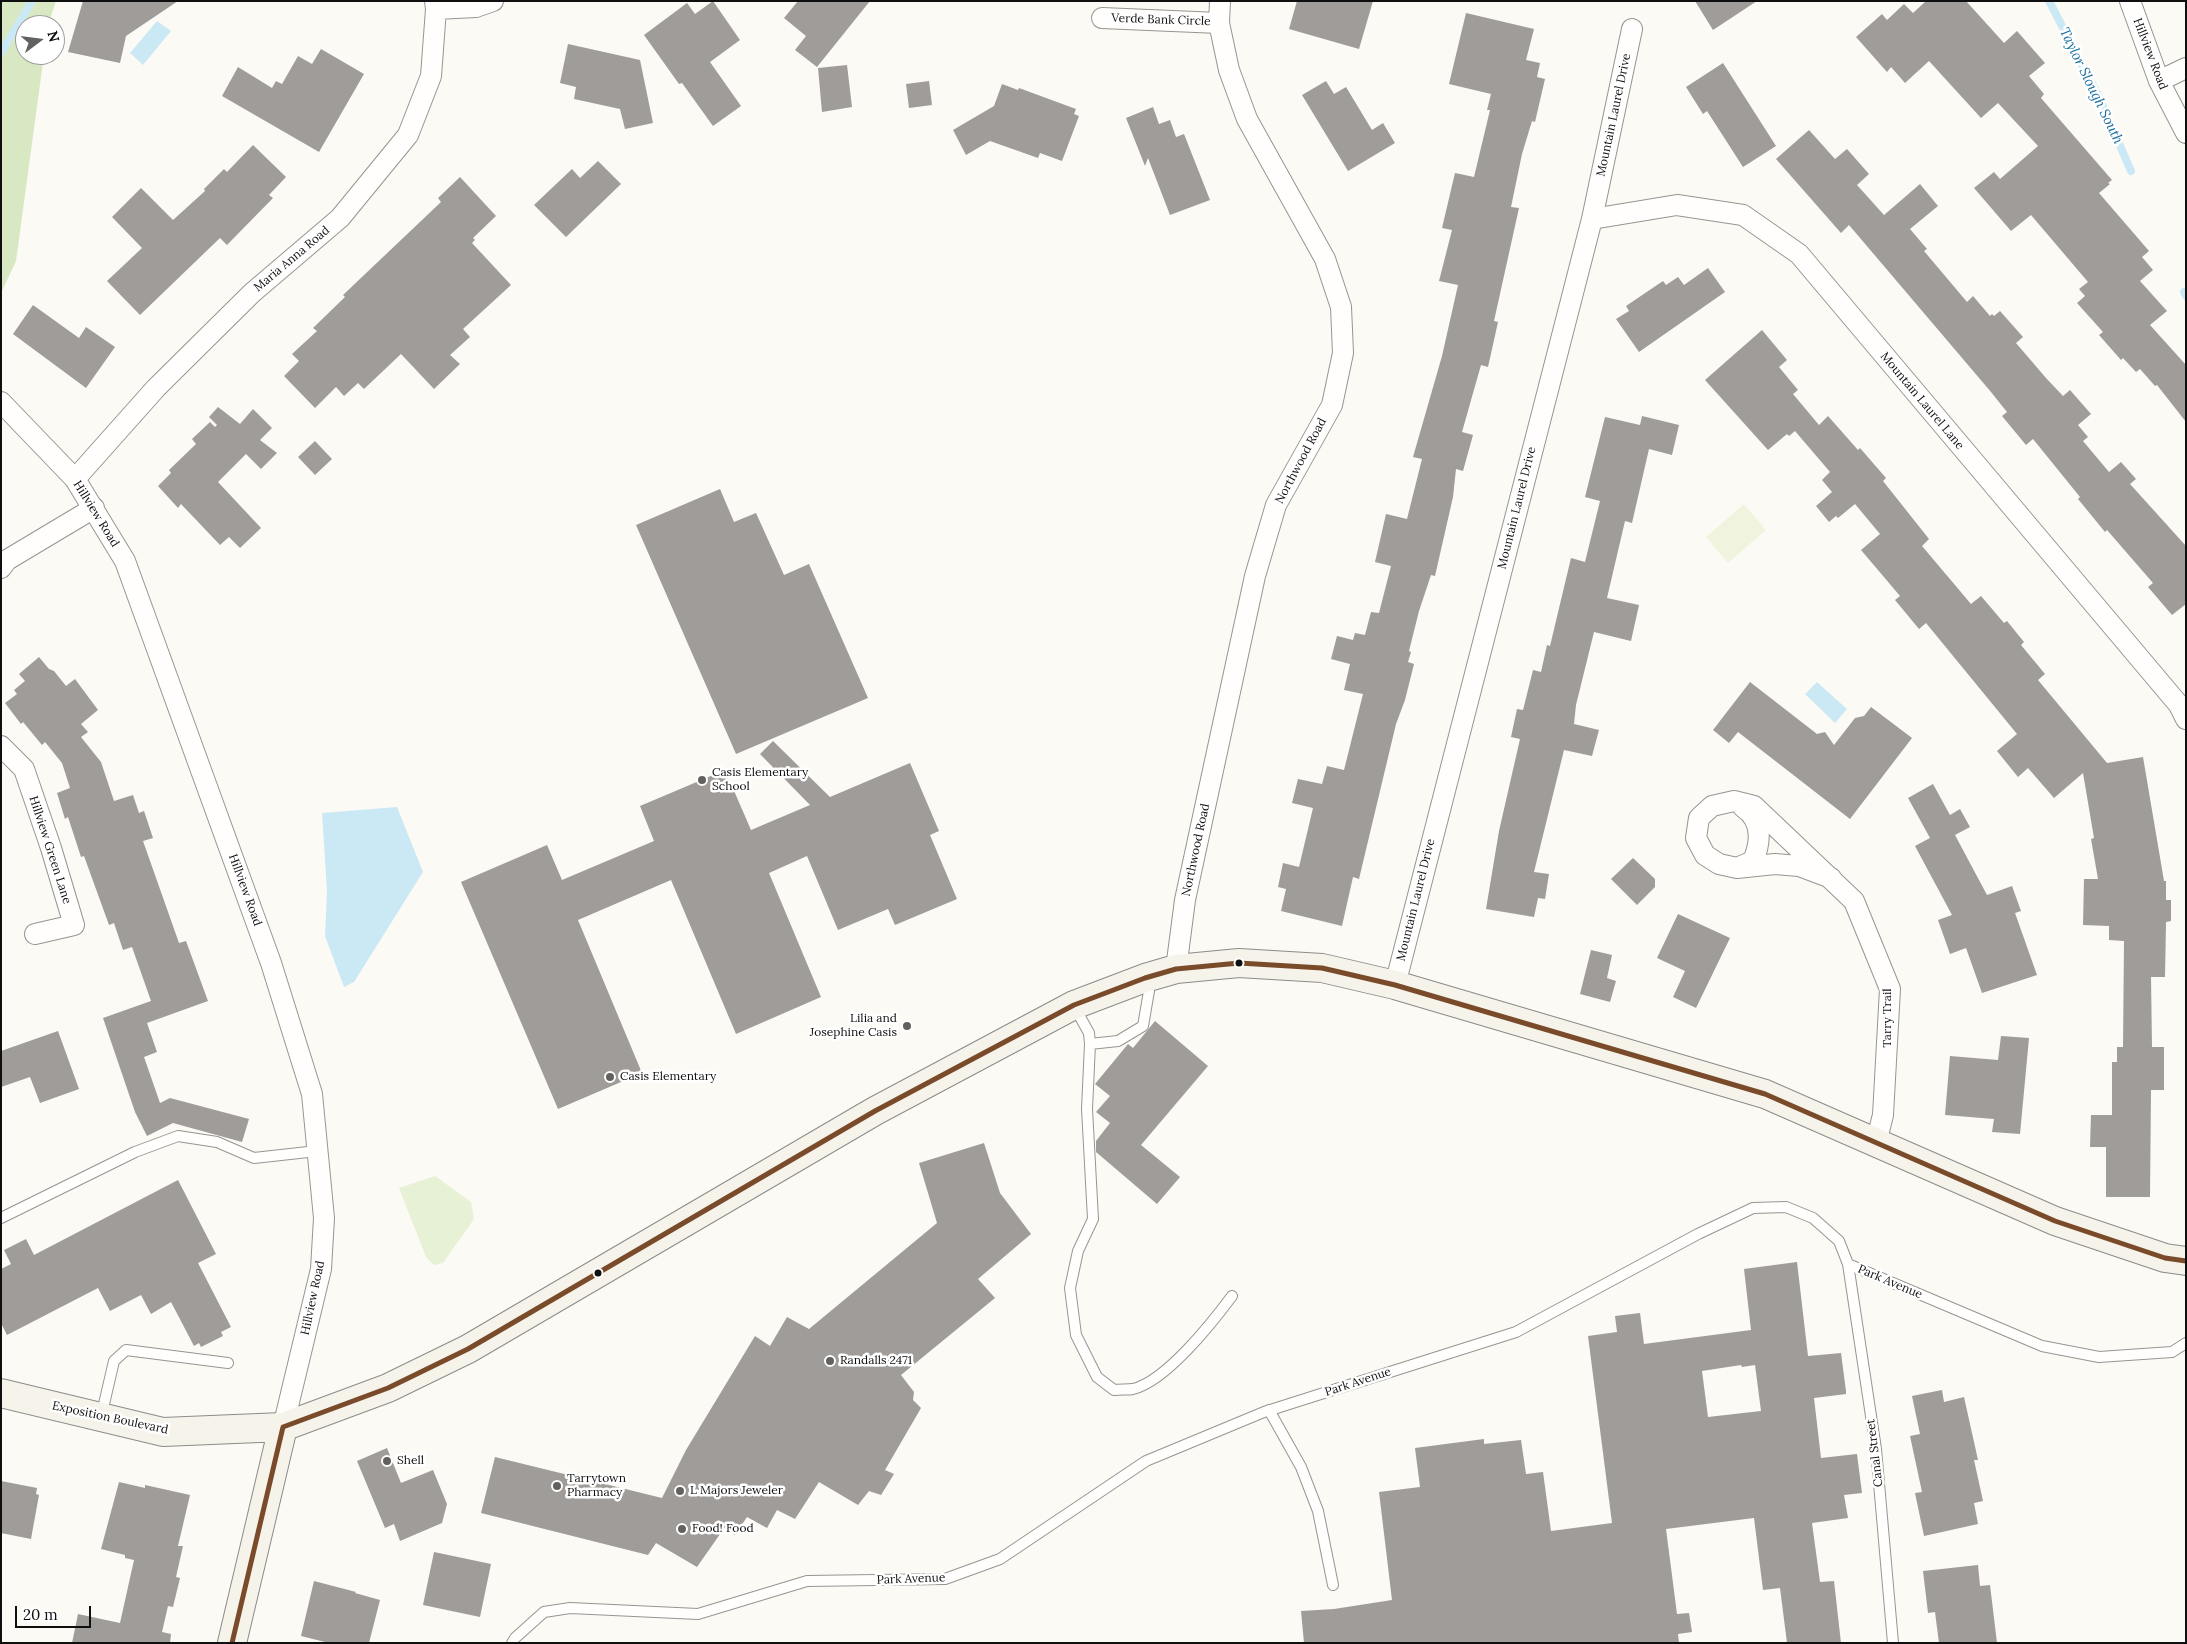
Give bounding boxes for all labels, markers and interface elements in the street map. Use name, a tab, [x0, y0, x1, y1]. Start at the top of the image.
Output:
street label: Verde Bank Circle	[1111, 11, 1211, 29]
north arrow	[15, 15, 65, 65]
street label: Hillview Road	[2130, 16, 2170, 92]
water label: Taylor Slough South	[2056, 25, 2126, 147]
text: N	[43, 29, 64, 44]
street label: Mountain Laurel Drive	[1594, 52, 1634, 178]
street label: Maria Anna Road	[251, 223, 333, 295]
street label: Mountain Laurel Lane	[1877, 349, 1967, 453]
street label: Northwood Road	[1272, 416, 1330, 506]
street label: Mountain Laurel Drive	[1495, 445, 1539, 571]
street label: Hillview Road	[70, 478, 122, 550]
place label: Casis Elementary School	[712, 766, 808, 794]
marker: Casis Elementary School	[696, 774, 708, 786]
street label: Hillview Green Lane	[26, 794, 74, 906]
street label: Northwood Road	[1179, 802, 1213, 898]
street label: Mountain Laurel Drive	[1394, 837, 1438, 963]
street label: Hillview Road	[225, 852, 265, 928]
unlabelled marker	[1234, 958, 1244, 968]
street label: Tarry Trail	[1881, 988, 1895, 1048]
place label: Lilia and Josephine Casis	[810, 1012, 897, 1040]
marker: Lilia and Josephine Casis	[901, 1020, 913, 1032]
place label: Casis Elementary	[620, 1070, 716, 1084]
marker: Casis Elementary	[604, 1071, 616, 1083]
street label: Hillview Road	[298, 1260, 328, 1336]
street label: Park Avenue	[1855, 1262, 1925, 1302]
unlabelled marker	[593, 1268, 603, 1278]
place label: Randalls 2471	[840, 1354, 912, 1368]
marker: Randalls 2471	[824, 1355, 836, 1367]
street label: Park Avenue	[1323, 1365, 1393, 1399]
street label: Exposition Boulevard	[51, 1399, 169, 1437]
street label: Canal Street	[1864, 1418, 1886, 1488]
place label: Shell	[397, 1454, 424, 1468]
marker: Shell	[381, 1455, 393, 1467]
place label: Tarrytown Pharmacy	[567, 1472, 626, 1500]
marker: Tarrytown Pharmacy	[551, 1480, 563, 1492]
place label: L Majors Jeweler	[690, 1484, 783, 1498]
marker: L Majors Jeweler	[674, 1485, 686, 1497]
place label: Food! Food	[692, 1522, 754, 1536]
marker: Food! Food	[676, 1523, 688, 1535]
street label: Park Avenue	[876, 1571, 946, 1587]
scale bar	[18, 1596, 94, 1628]
text: 20 m	[23, 1605, 58, 1624]

